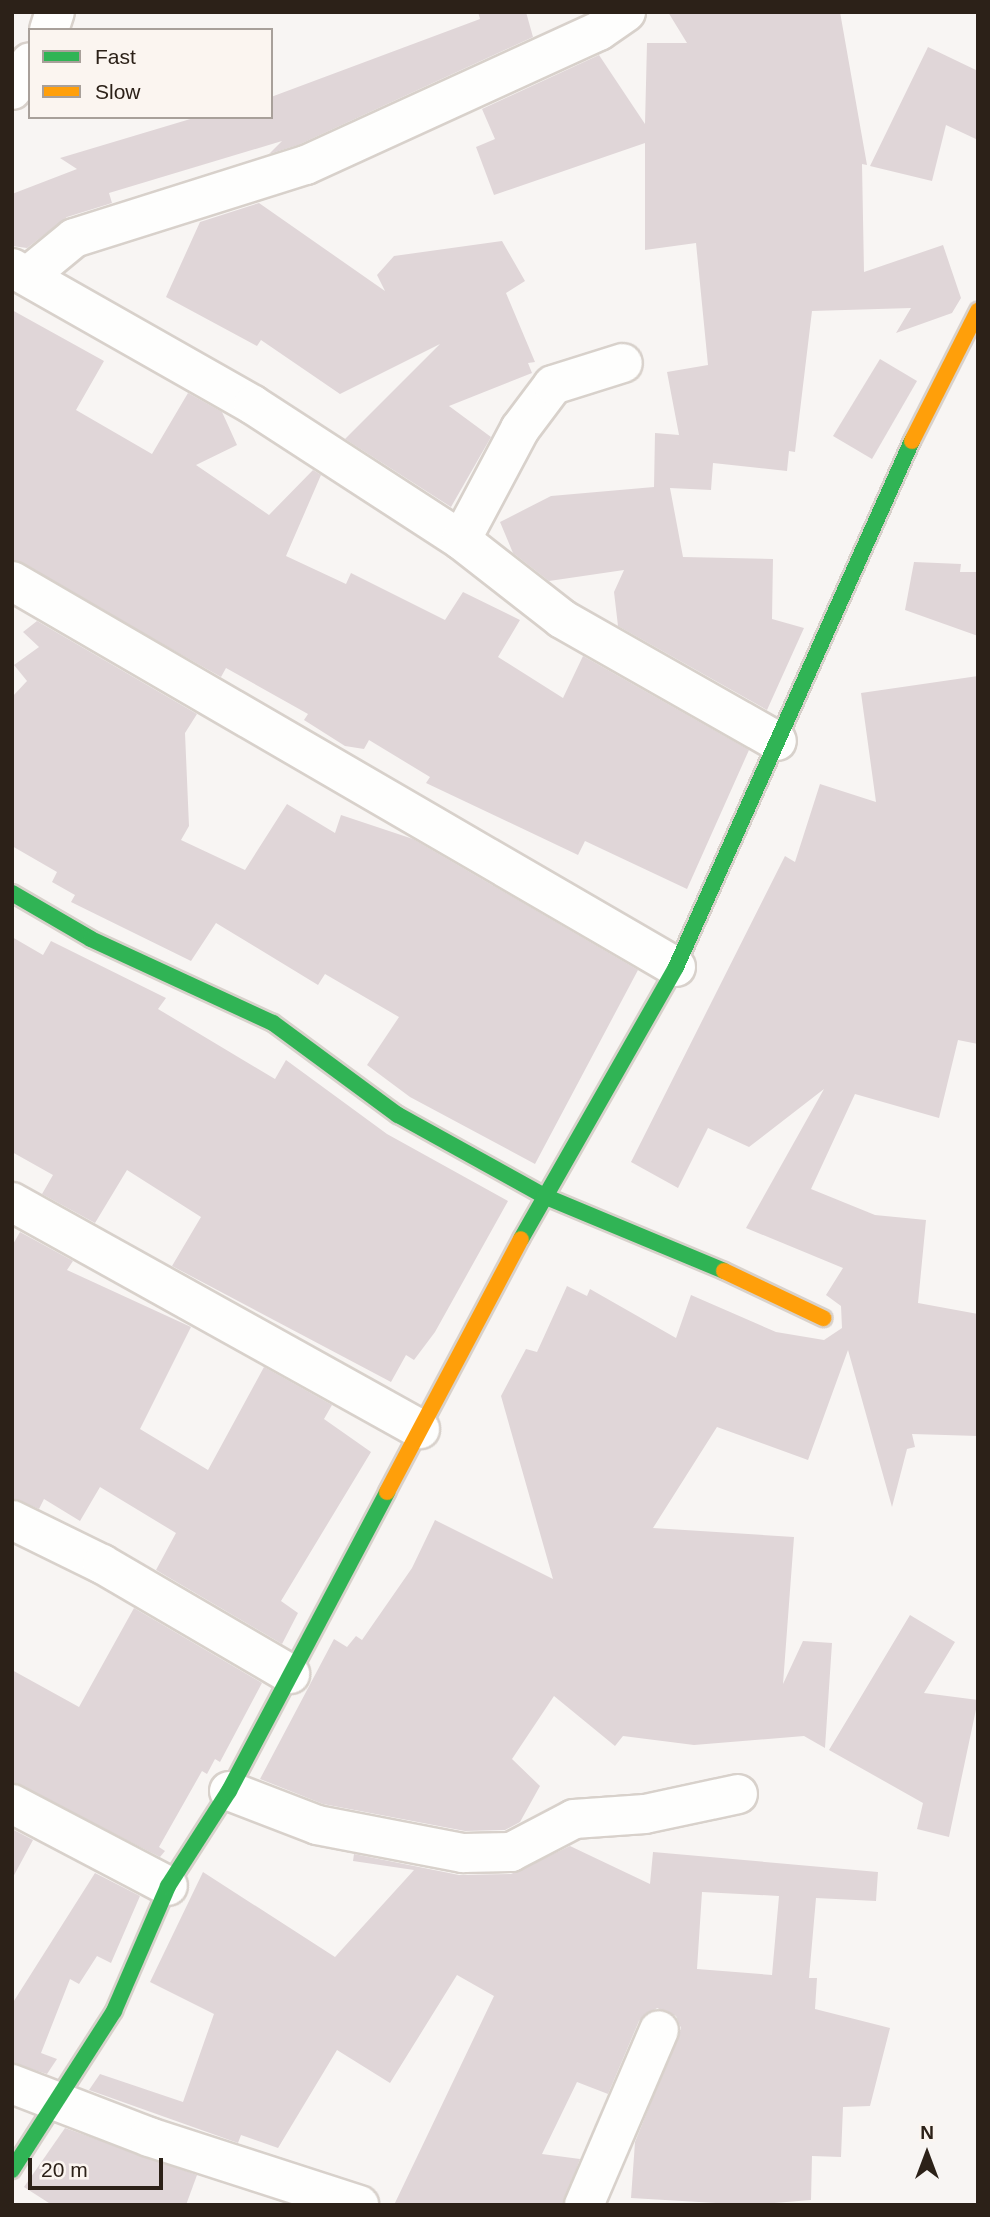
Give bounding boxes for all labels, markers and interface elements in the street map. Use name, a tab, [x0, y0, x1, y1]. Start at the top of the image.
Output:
legend	[28, 28, 273, 119]
text: Fast	[95, 45, 136, 68]
text: Slow	[95, 80, 141, 103]
north arrow	[892, 2119, 962, 2189]
text: N	[920, 2122, 934, 2143]
scale bar	[32, 2144, 166, 2188]
text: 20 m	[41, 2158, 88, 2181]

